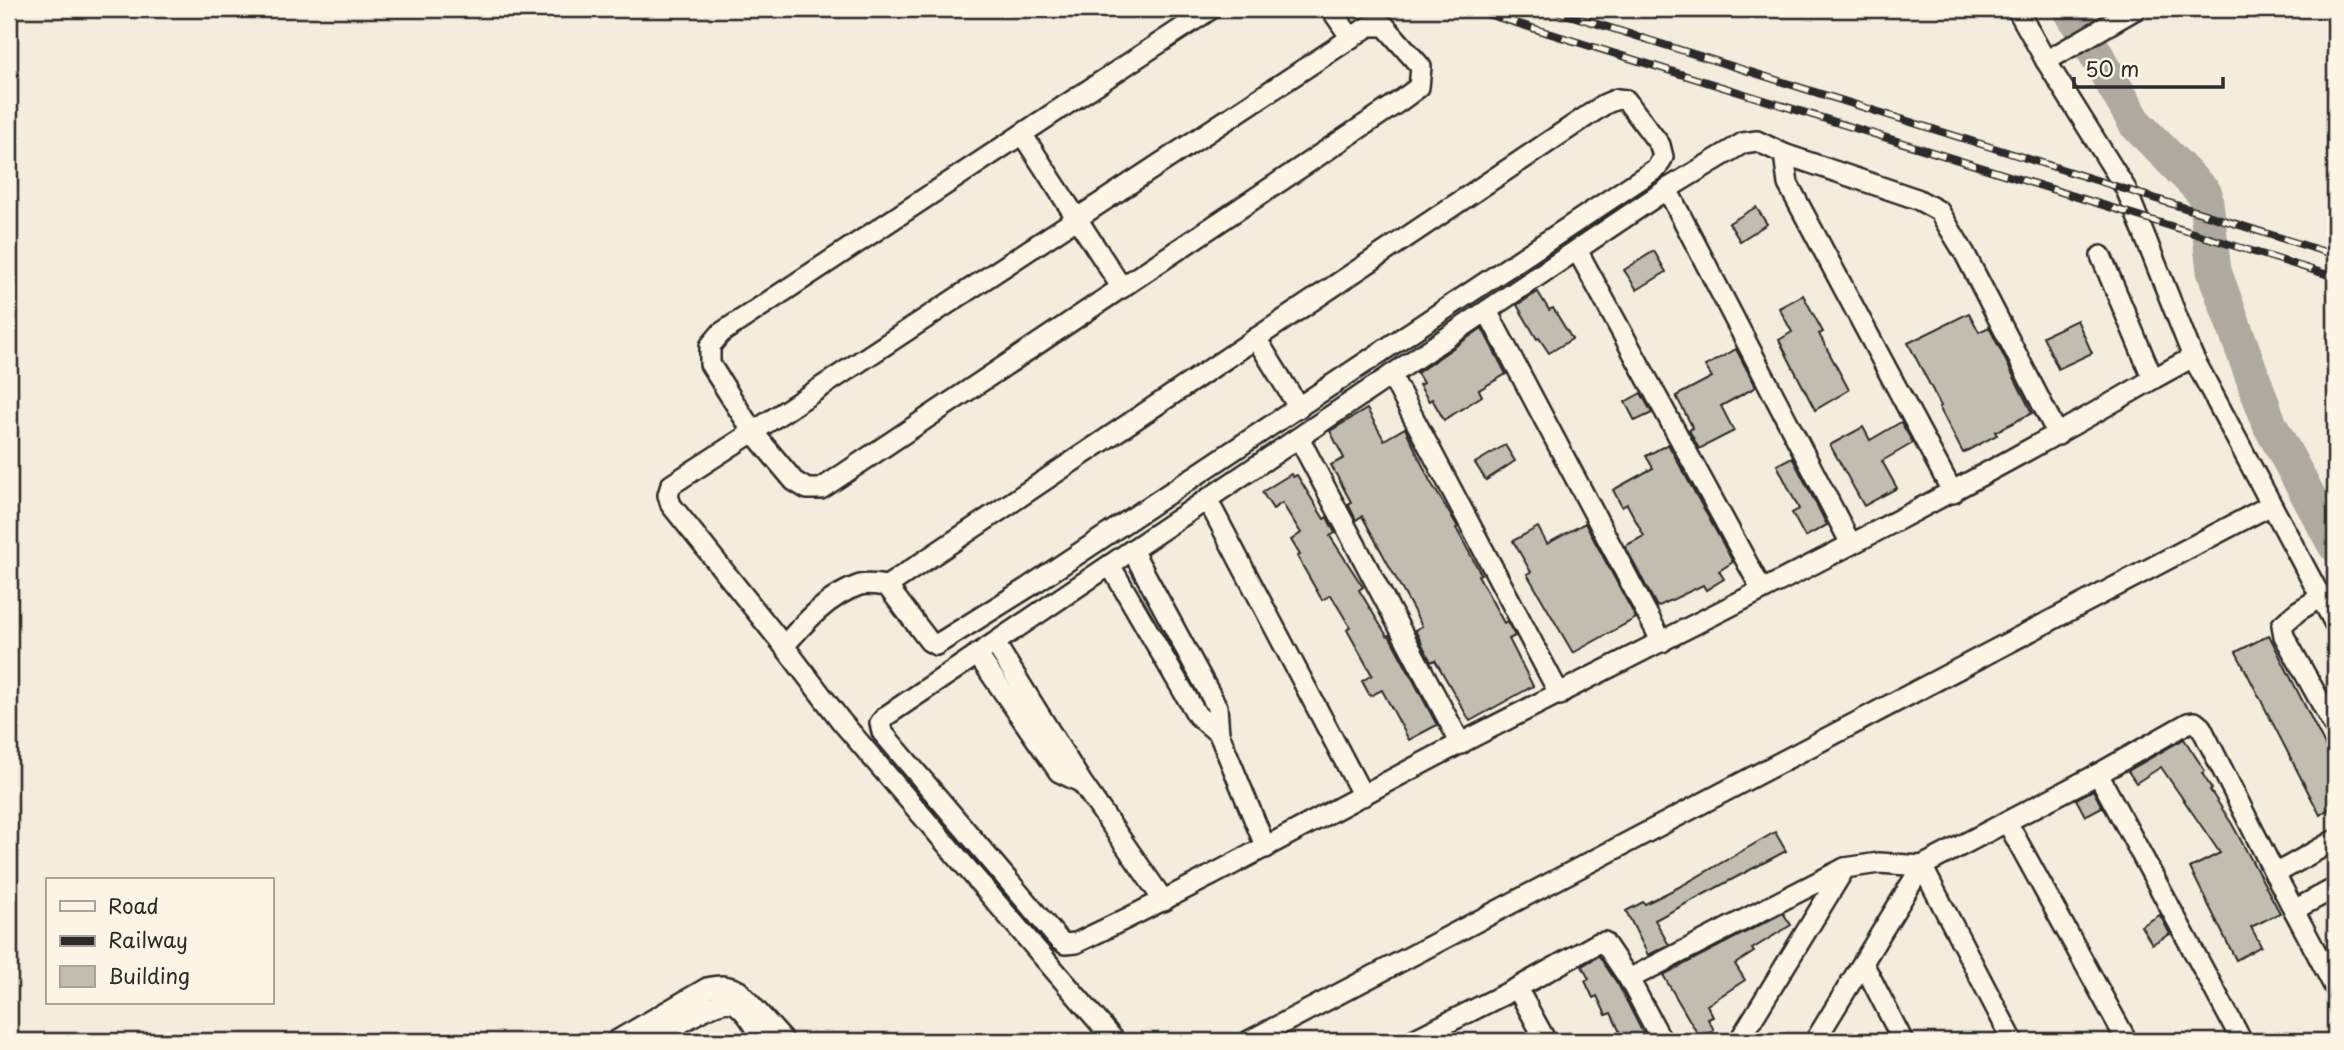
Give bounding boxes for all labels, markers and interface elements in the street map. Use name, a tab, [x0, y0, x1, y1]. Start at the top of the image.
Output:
scale bar	[2074, 46, 2223, 90]
text: 50 m	[2085, 52, 2139, 84]
legend	[46, 878, 273, 1004]
text: Road	[108, 889, 159, 921]
text: Railway	[108, 923, 188, 955]
text: Building	[108, 959, 190, 991]

